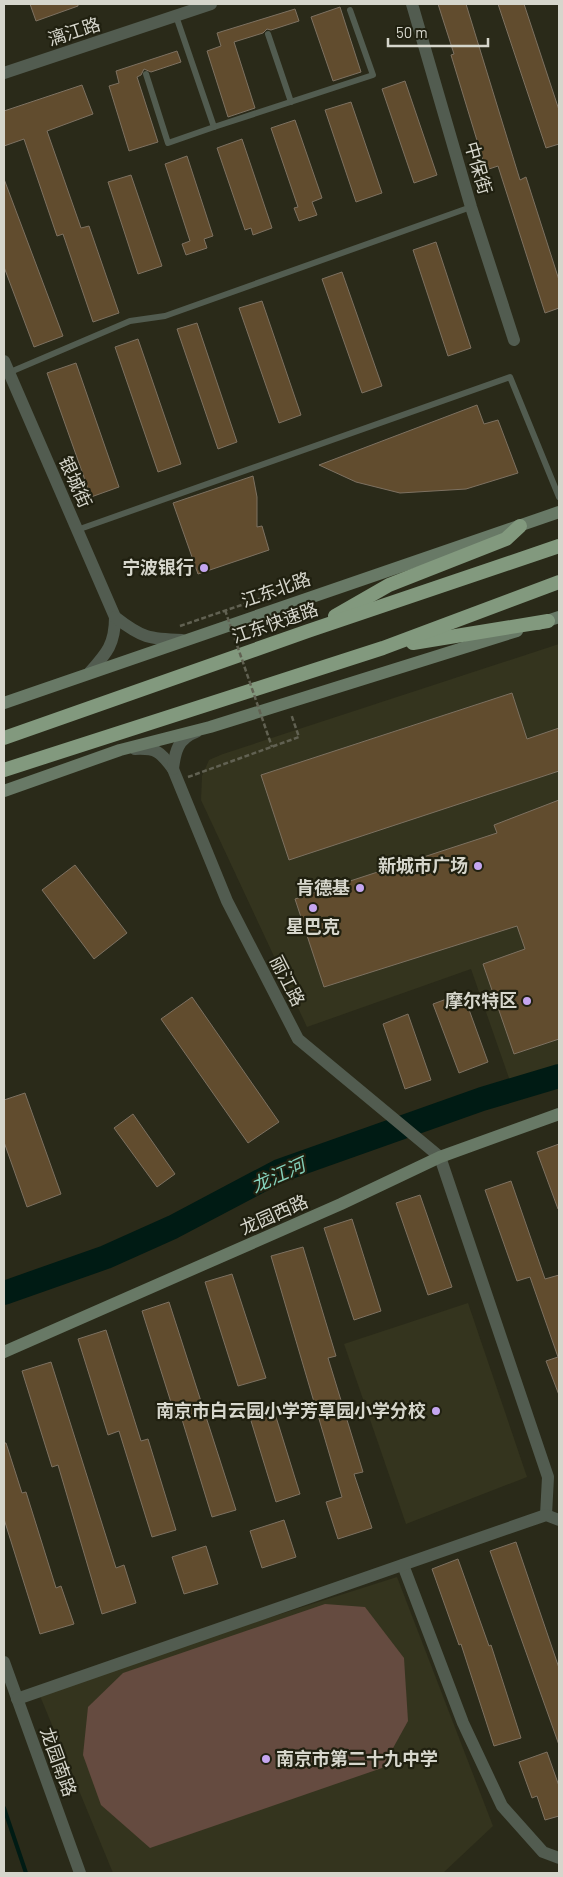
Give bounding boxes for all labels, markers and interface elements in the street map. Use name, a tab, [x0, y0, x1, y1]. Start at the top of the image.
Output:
street label: 漓江路	[45, 12, 103, 50]
scale bar	[388, 15, 488, 47]
text: 50 m	[396, 23, 428, 41]
street label: 中保街	[461, 139, 497, 197]
street label: 银城街	[55, 452, 97, 511]
place label: 宁波银行	[122, 556, 194, 578]
marker: 宁波银行	[198, 562, 210, 574]
street label: 江东北路	[238, 567, 313, 611]
street label: 江东快速路	[229, 597, 321, 647]
place label: 新城市广场	[378, 854, 468, 876]
marker: 新城市广场	[472, 860, 484, 872]
place label: 肯德基	[296, 876, 350, 898]
marker: 肯德基	[354, 882, 366, 894]
marker: 星巴克	[307, 902, 319, 914]
place label: 星巴克	[286, 915, 340, 937]
street label: 丽江路	[266, 951, 310, 1010]
place label: 摩尔特区	[445, 989, 517, 1011]
marker: 摩尔特区	[521, 995, 533, 1007]
water label: 龙江河	[247, 1151, 312, 1197]
street label: 龙园西路	[236, 1189, 311, 1239]
place label: 南京市白云园小学芳草园小学分校	[156, 1399, 426, 1421]
marker: 南京市白云园小学芳草园小学分校	[430, 1405, 442, 1417]
street label: 龙园南路	[36, 1724, 82, 1799]
place label: 南京市第二十九中学	[276, 1747, 438, 1769]
marker: 南京市第二十九中学	[260, 1753, 272, 1765]

